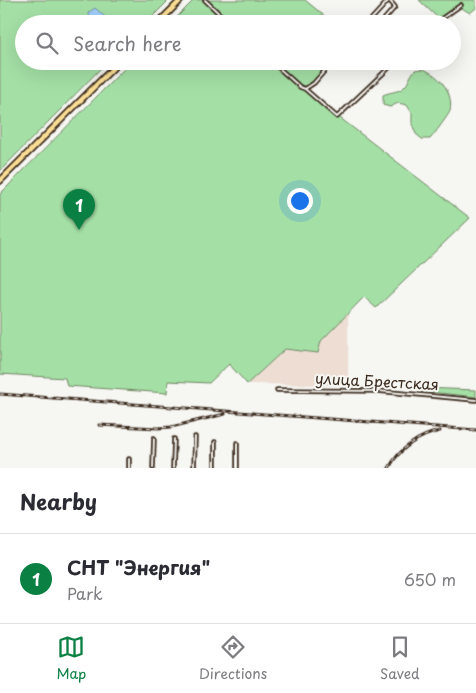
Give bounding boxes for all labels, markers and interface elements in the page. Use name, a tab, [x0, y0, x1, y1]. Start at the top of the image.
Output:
search box	[15, 15, 461, 70]
icon: search	[33, 29, 61, 57]
text: Search here	[73, 29, 182, 57]
your location	[287, 188, 313, 214]
pin: 1	[63, 189, 95, 230]
street label: улица Брестская	[315, 366, 440, 395]
text: Nearby	[20, 485, 97, 517]
text: СНТ "Энергия"	[67, 553, 210, 581]
text: 1	[32, 567, 40, 591]
text: 650 m	[404, 567, 456, 591]
text: Park	[67, 581, 103, 605]
tab: Map	[56, 633, 86, 684]
tab: Directions	[199, 633, 267, 684]
tab: Saved	[380, 633, 420, 684]

